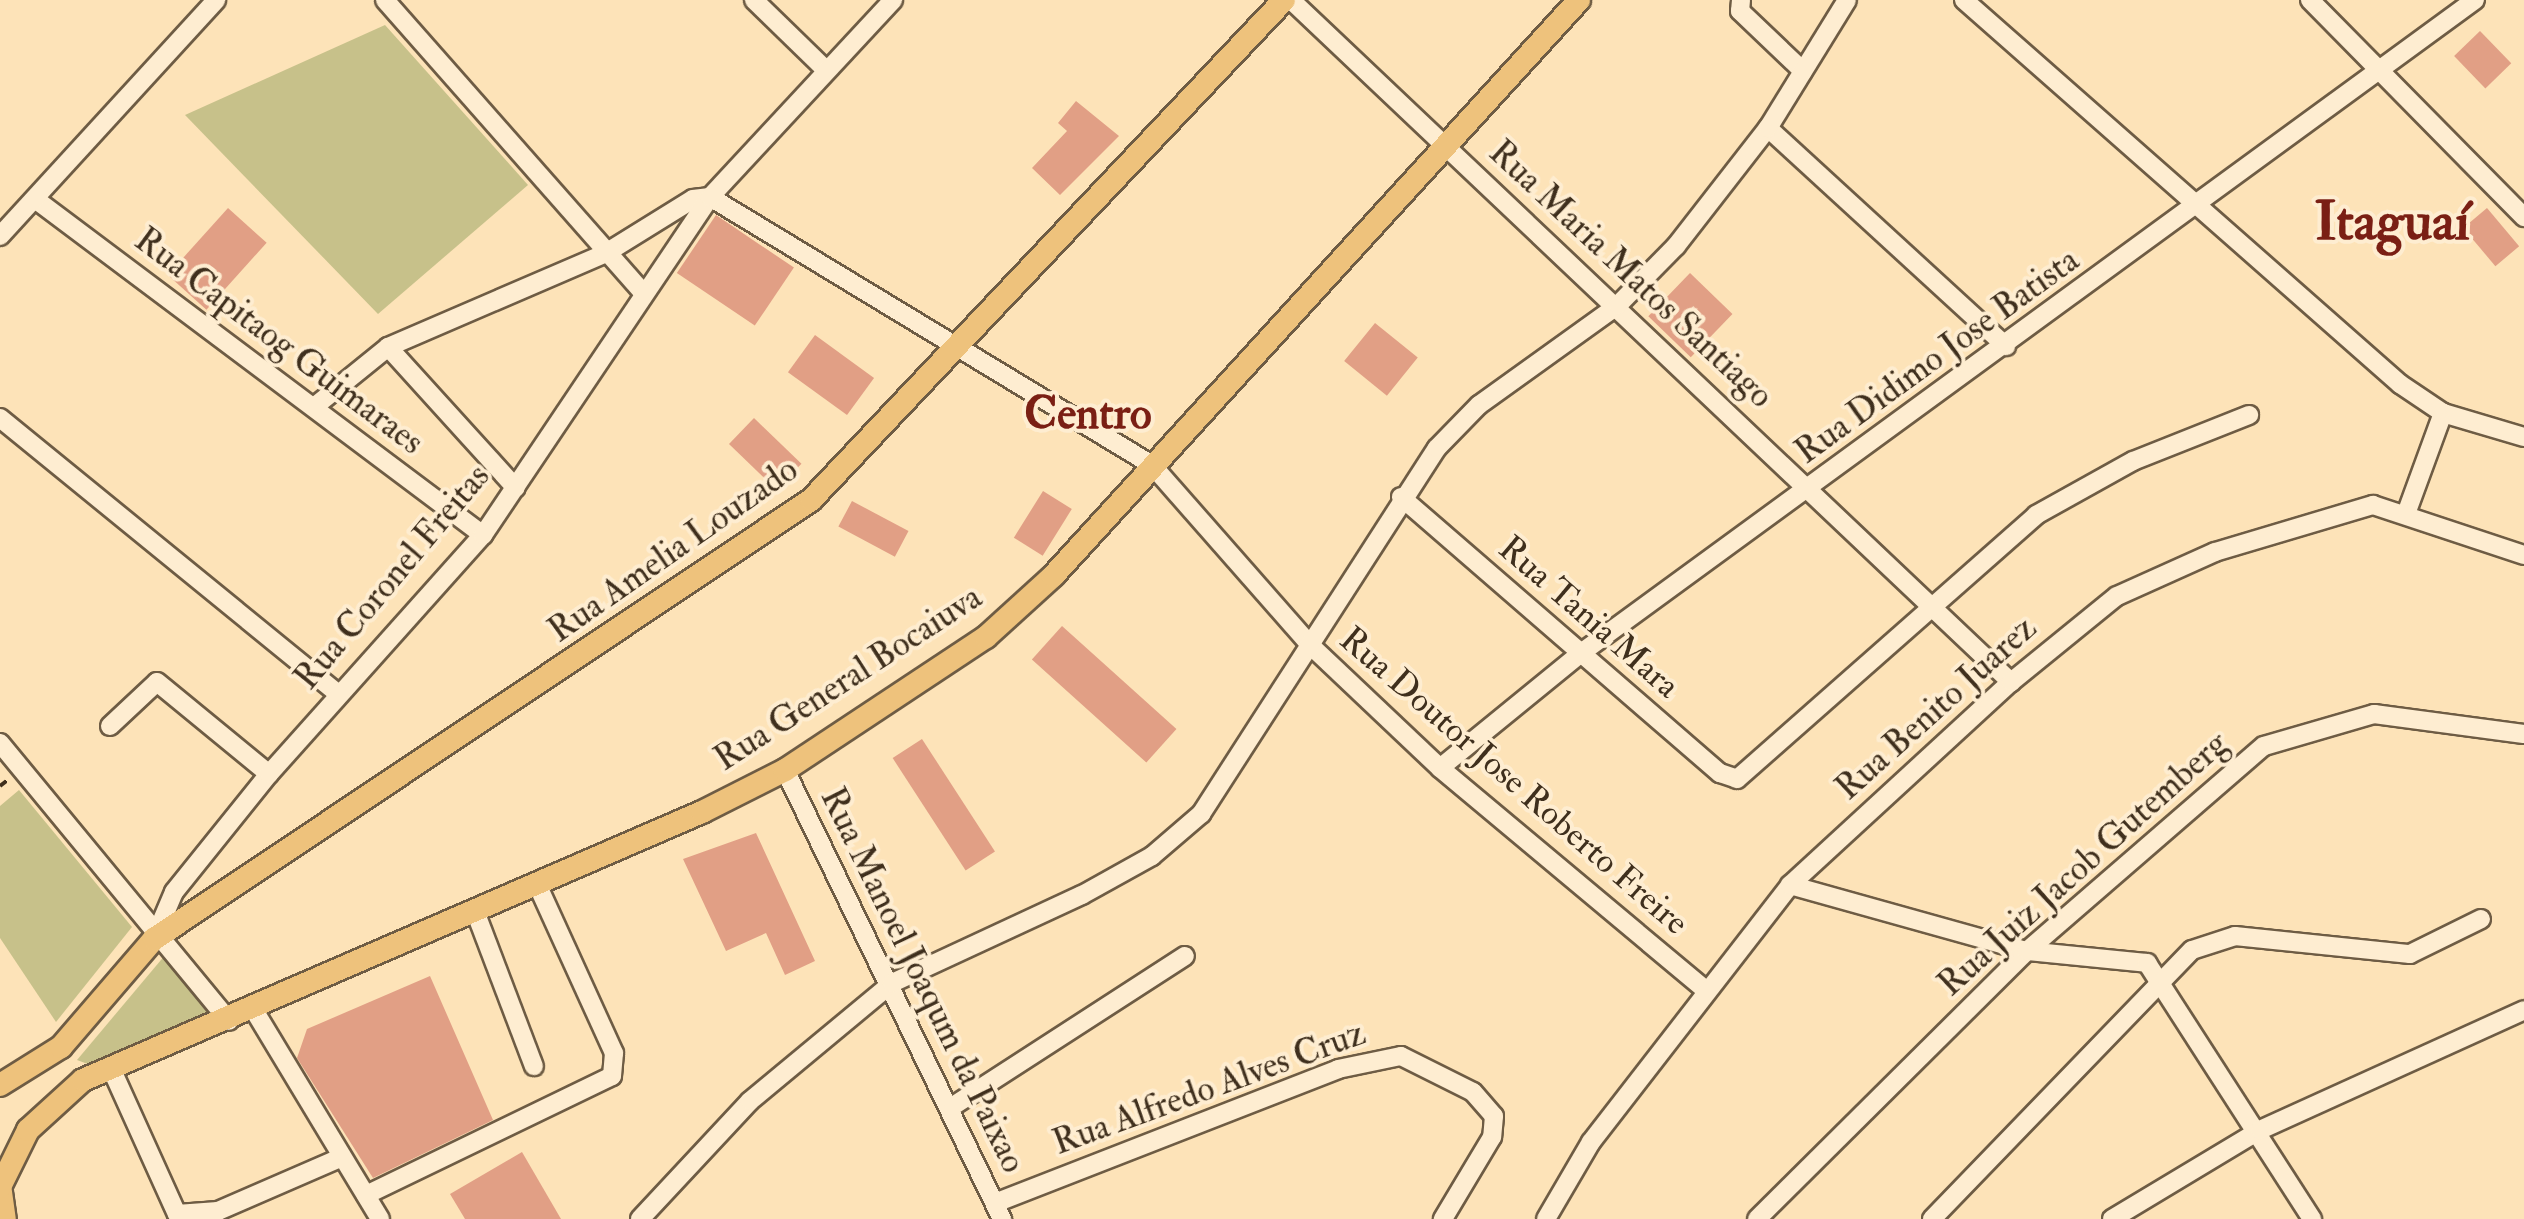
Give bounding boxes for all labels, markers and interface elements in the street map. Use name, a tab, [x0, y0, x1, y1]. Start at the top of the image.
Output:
street label: Rua Maria Matos Santiago	[1480, 131, 1782, 417]
district label: Itaguaí	[2314, 189, 2470, 255]
street label: Rua Capitaog Guimaraes	[126, 219, 432, 463]
street label: Rua Didimo Jose Batista	[1787, 239, 2087, 473]
district label: Centro	[1024, 388, 1152, 442]
street label: Rua Amelia Louzado	[540, 448, 806, 652]
street label: Rua Coronel Freitas	[285, 456, 499, 698]
street label: Rua Tania Mara	[1490, 527, 1688, 707]
street label: Rua General Bocaiuva	[707, 576, 989, 780]
street label: Rua Benito Juarez	[1827, 607, 2045, 809]
street label: Rua Doutor Jose Roberto Freire	[1331, 618, 1697, 944]
street label: Rua Juiz Jacob Gutemberg	[1930, 723, 2236, 1005]
street label: Rua Manoel Joaqum da Paixao	[811, 781, 1035, 1179]
street label: Rua Alfredo Alves Cruz	[1047, 1012, 1371, 1164]

